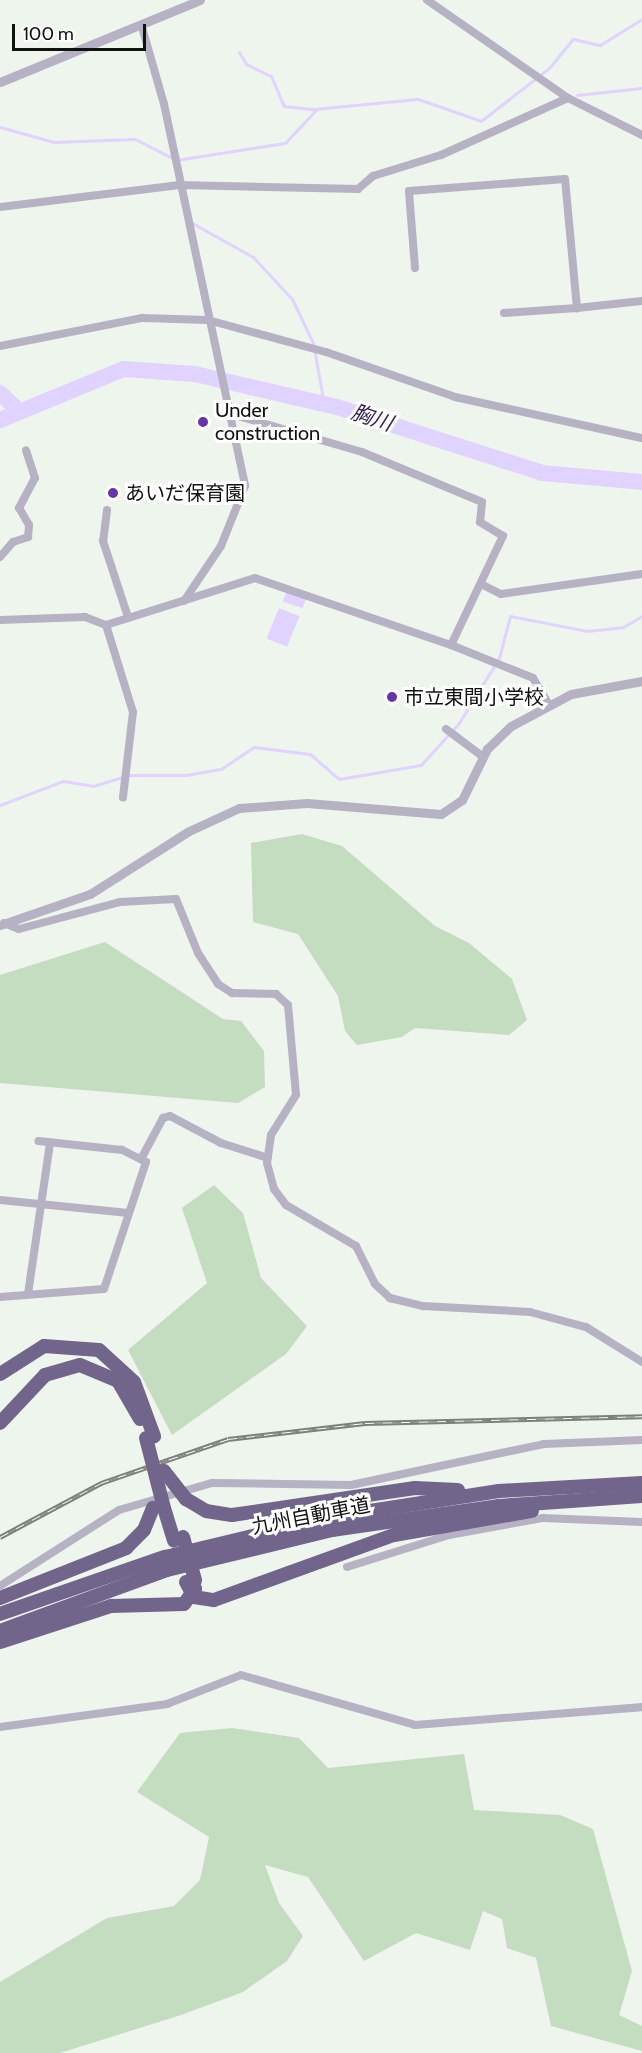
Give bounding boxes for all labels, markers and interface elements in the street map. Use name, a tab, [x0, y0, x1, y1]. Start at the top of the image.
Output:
scale bar	[15, 12, 148, 50]
text: 100 m	[23, 23, 74, 45]
place label: Under construction	[215, 398, 320, 445]
water label: 胸川	[348, 400, 396, 436]
marker: Under construction	[196, 415, 210, 429]
place label: あいだ保育園	[125, 481, 245, 505]
marker: あいだ保育園	[106, 486, 120, 500]
place label: 市立東間小学校	[404, 685, 544, 709]
marker: 市立東間小学校	[385, 690, 399, 704]
street label: 九州自動車道	[250, 1493, 372, 1539]

